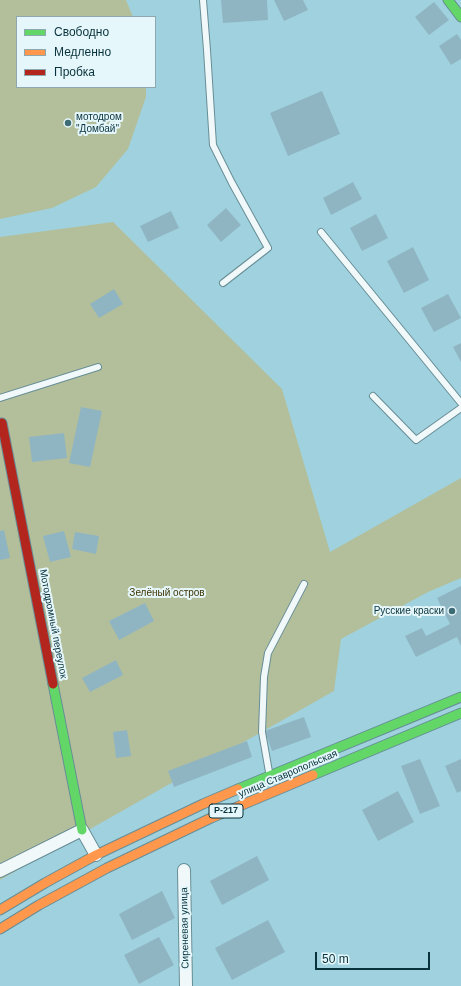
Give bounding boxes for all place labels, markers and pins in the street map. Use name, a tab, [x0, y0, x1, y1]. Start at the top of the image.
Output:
place label: мотодром "Домбай"	[76, 111, 122, 134]
marker: мотодром "Домбай"	[63, 118, 73, 128]
place label: Русские краски	[374, 605, 444, 617]
marker: Русские краски	[447, 606, 457, 616]

